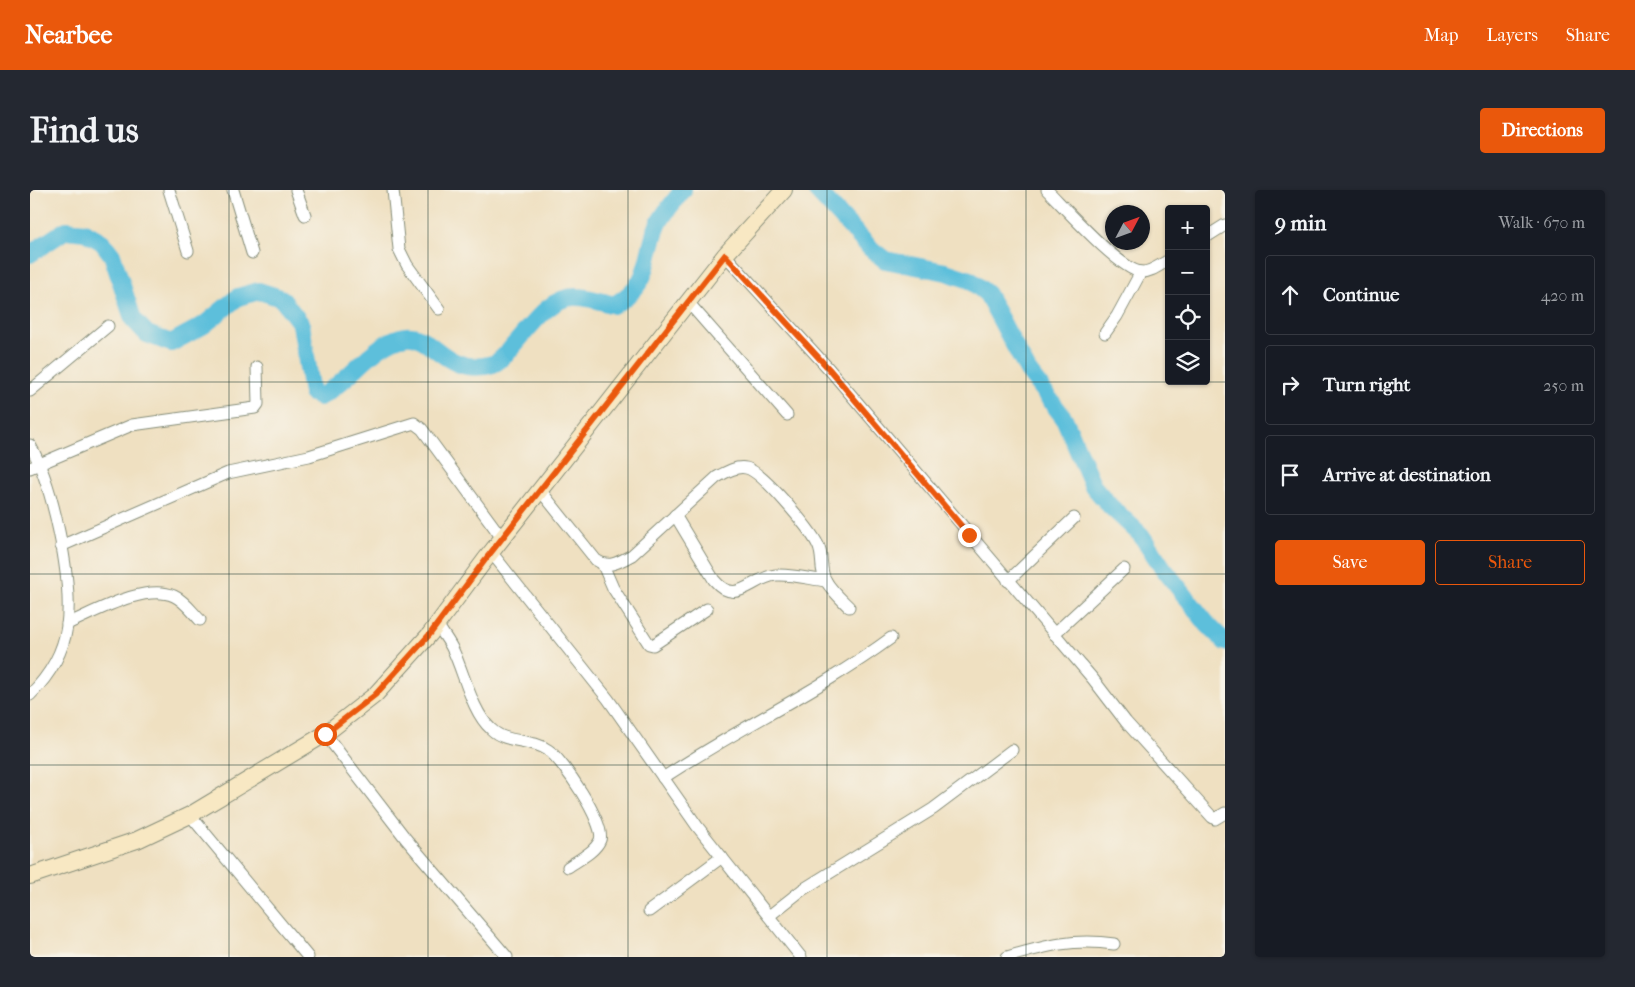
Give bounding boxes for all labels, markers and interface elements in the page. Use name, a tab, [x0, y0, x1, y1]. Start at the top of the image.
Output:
text: Nearbee	[25, 21, 112, 49]
text: Map	[1424, 25, 1458, 46]
text: Layers	[1486, 25, 1538, 46]
text: Share	[1566, 25, 1610, 46]
button: Directions	[1480, 108, 1605, 153]
text: Find us	[30, 110, 139, 151]
north arrow	[1105, 205, 1150, 250]
map controls	[1165, 205, 1210, 385]
button: +	[1165, 205, 1210, 250]
text: 9 min	[1275, 211, 1326, 235]
text: Walk · 670 m	[1498, 213, 1585, 232]
button: −	[1165, 250, 1210, 295]
icon: ahead	[1276, 281, 1304, 309]
text: Continue	[1323, 284, 1399, 306]
text: 420 m	[1541, 286, 1584, 305]
button: locate	[1165, 295, 1210, 340]
button: layers	[1165, 340, 1210, 385]
icon: right	[1276, 371, 1304, 399]
text: Turn right	[1323, 374, 1410, 396]
text: 250 m	[1543, 376, 1584, 395]
icon: arrive	[1276, 461, 1304, 489]
text: Arrive at destination	[1323, 464, 1491, 486]
route end	[958, 524, 981, 547]
button: Save	[1275, 540, 1425, 585]
button: Share	[1435, 540, 1585, 585]
route start	[314, 723, 337, 746]

